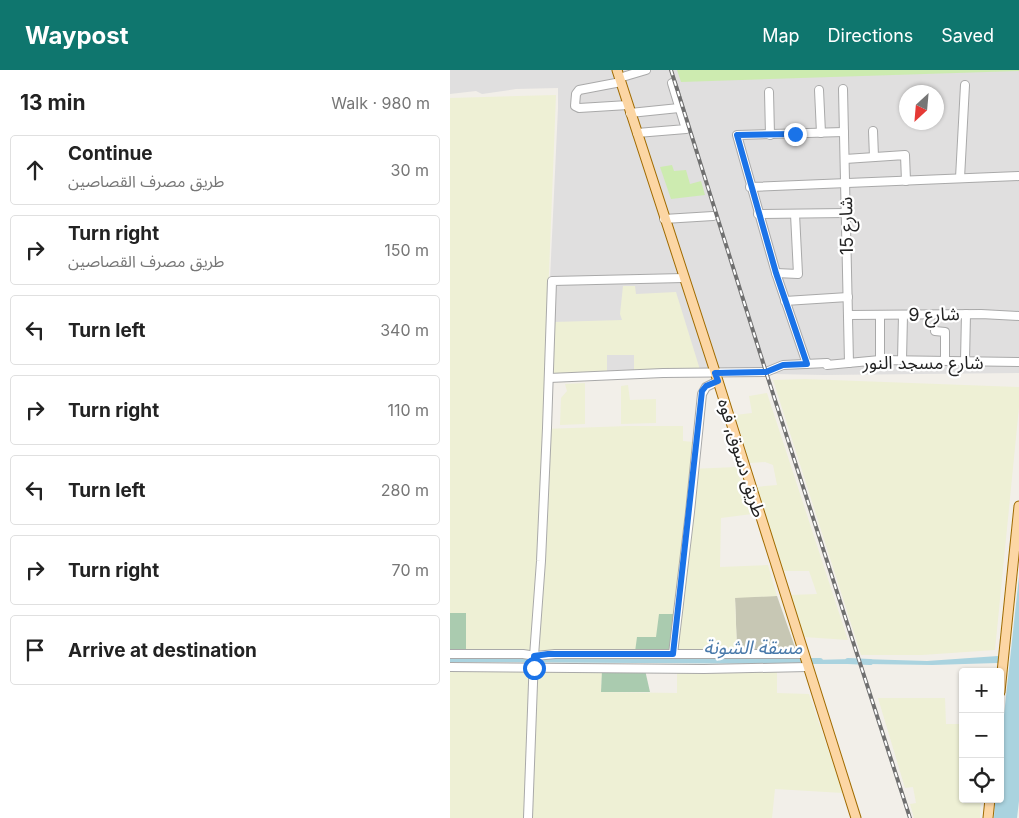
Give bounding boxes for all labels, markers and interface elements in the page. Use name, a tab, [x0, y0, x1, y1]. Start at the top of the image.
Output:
text: Waypost	[25, 21, 129, 50]
text: Map	[762, 25, 800, 46]
text: Directions	[828, 25, 913, 46]
text: Saved	[941, 25, 994, 46]
north arrow	[899, 85, 944, 130]
text: 13 min	[20, 90, 86, 115]
text: Walk · 980 m	[331, 93, 430, 113]
route end	[784, 123, 807, 146]
text: Continue	[68, 142, 153, 165]
icon: ahead	[21, 156, 49, 184]
text: 30 m	[391, 160, 429, 180]
text: طريق مصرف القصاصين	[68, 171, 224, 191]
street label: شارع 15	[835, 197, 861, 255]
text: Turn right	[68, 222, 159, 245]
icon: right	[21, 236, 49, 264]
text: 150 m	[384, 240, 429, 260]
text: طريق مصرف القصاصين	[68, 251, 224, 271]
street label: شارع 9	[908, 303, 960, 329]
icon: left	[21, 316, 49, 344]
text: Turn left	[68, 319, 146, 342]
text: 340 m	[380, 320, 429, 340]
street label: شارع مسجد النور	[861, 352, 984, 377]
icon: right	[21, 396, 49, 424]
street label: طريق دسوق, فوه	[713, 396, 770, 520]
text: Turn right	[68, 399, 159, 422]
text: 110 m	[387, 400, 429, 420]
icon: left	[21, 476, 49, 504]
text: Turn left	[68, 479, 146, 502]
text: 280 m	[381, 480, 429, 500]
icon: right	[21, 556, 49, 584]
text: Turn right	[68, 559, 159, 582]
text: 70 m	[392, 560, 429, 580]
icon: arrive	[21, 636, 49, 664]
water label: مسقة الشونة	[703, 636, 803, 659]
text: Arrive at destination	[68, 639, 257, 662]
route start	[523, 657, 546, 680]
map controls	[959, 668, 1004, 803]
button: +	[959, 668, 1004, 713]
button: −	[959, 713, 1004, 758]
button: locate	[959, 758, 1004, 803]

